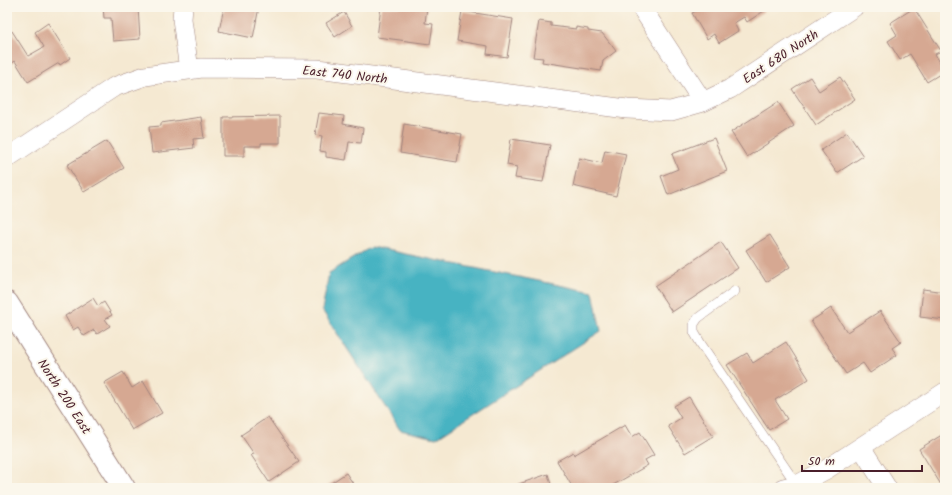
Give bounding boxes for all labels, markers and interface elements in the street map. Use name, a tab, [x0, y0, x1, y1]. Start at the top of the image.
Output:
street label: East 680 North	[739, 25, 823, 90]
street label: East 740 North	[301, 61, 388, 90]
street label: North 200 East	[31, 355, 97, 440]
scale bar	[802, 447, 922, 473]
text: 50 m	[808, 452, 835, 471]

